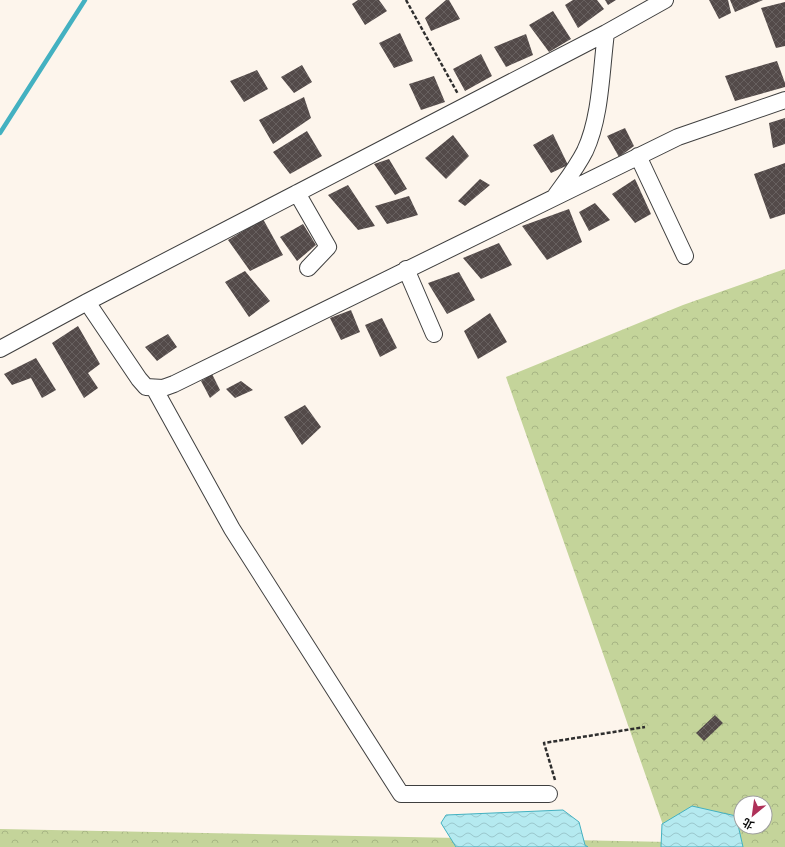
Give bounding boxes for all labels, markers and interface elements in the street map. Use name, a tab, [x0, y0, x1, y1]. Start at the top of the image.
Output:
north arrow	[733, 795, 773, 835]
text: 北	[740, 815, 756, 832]

